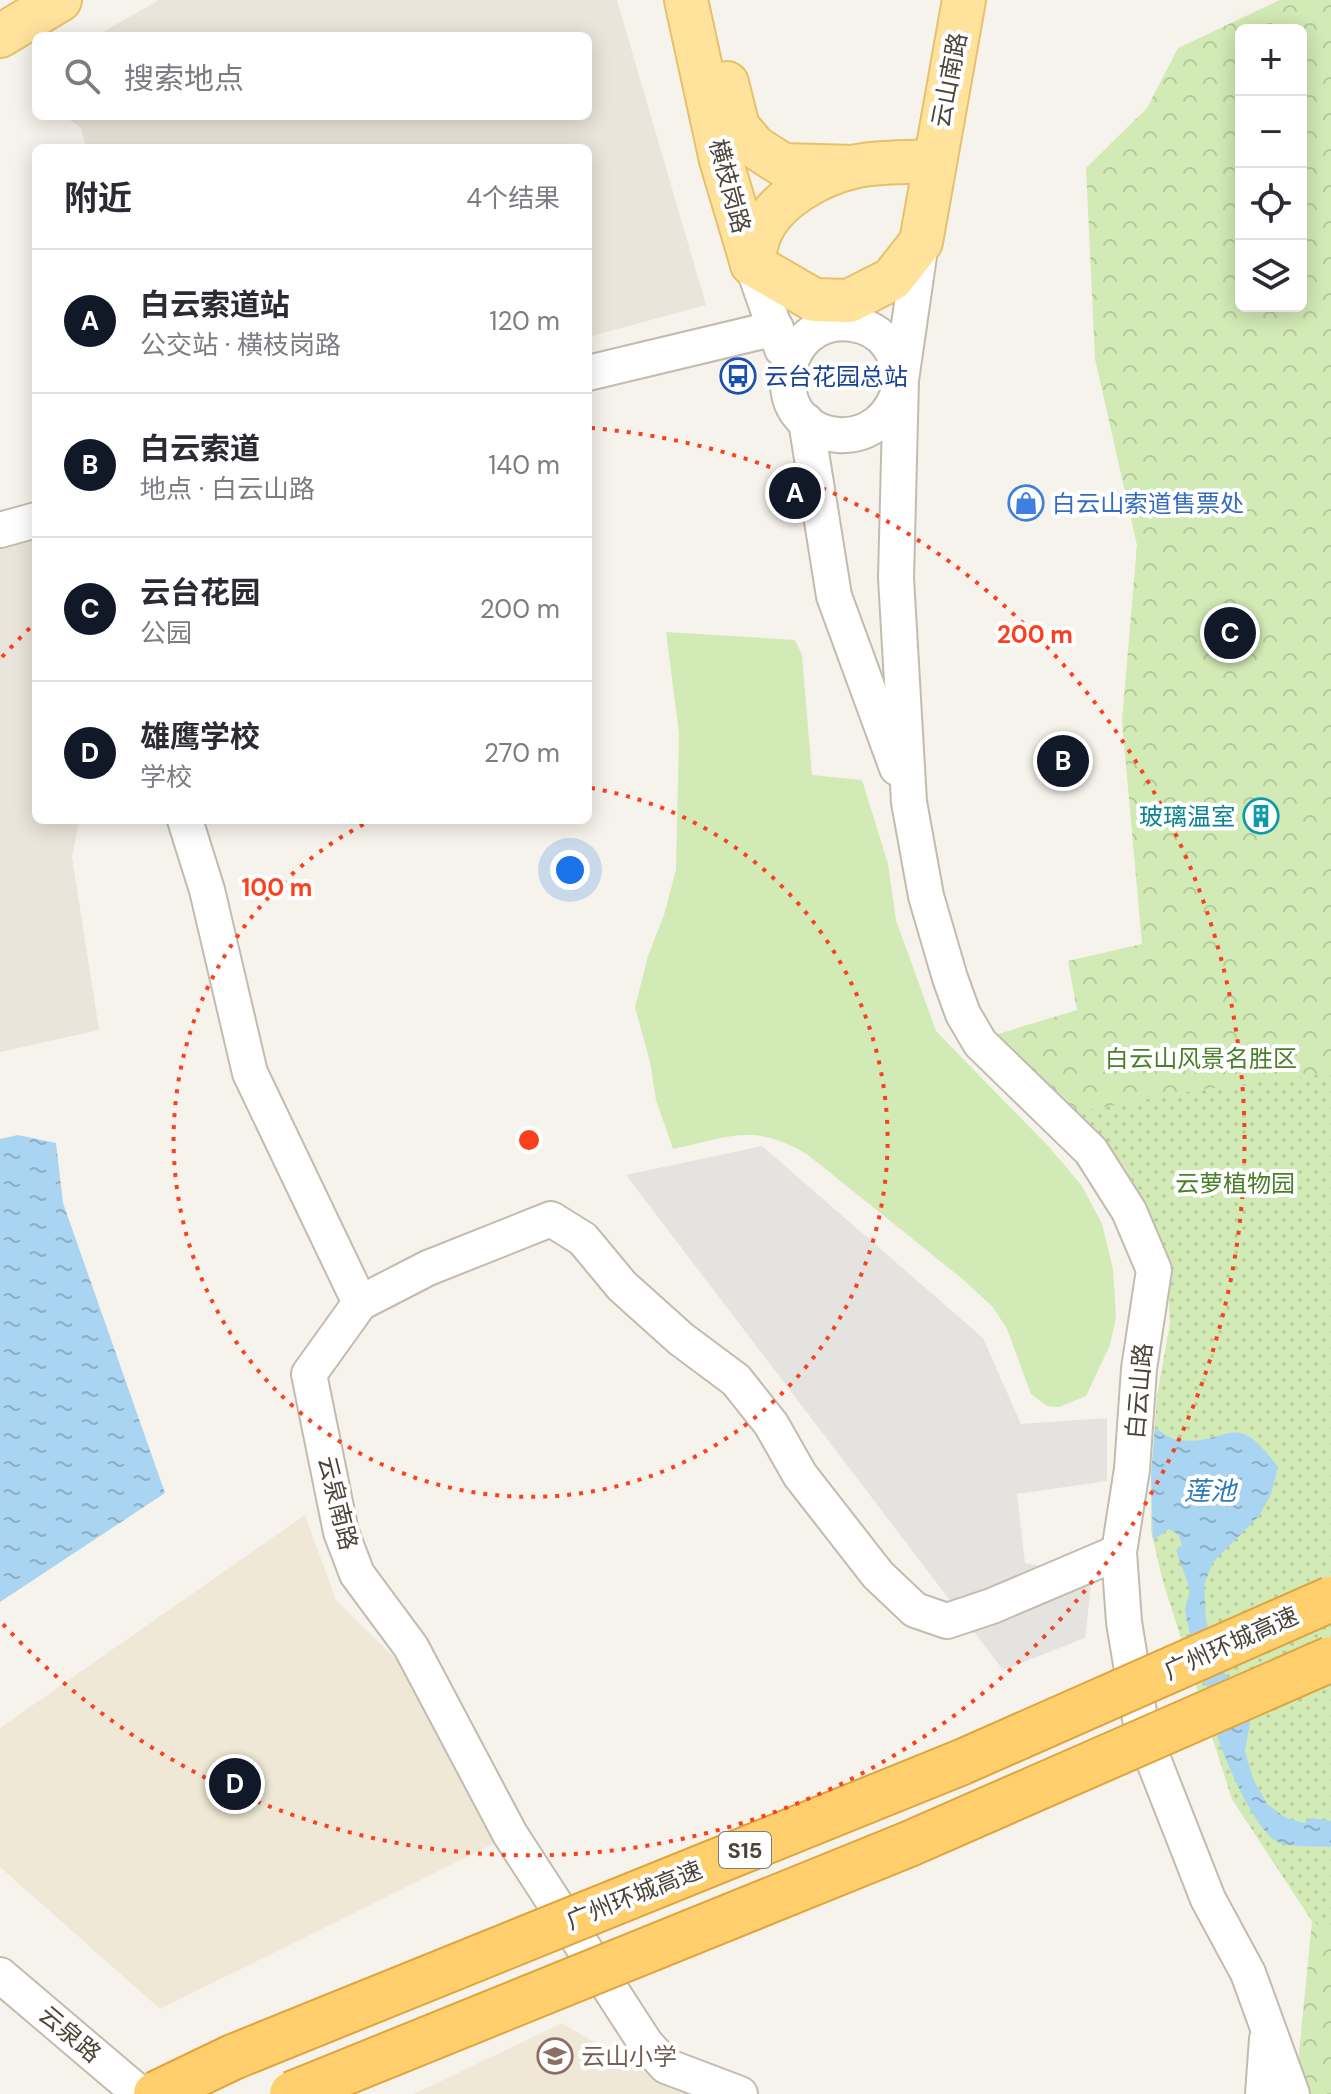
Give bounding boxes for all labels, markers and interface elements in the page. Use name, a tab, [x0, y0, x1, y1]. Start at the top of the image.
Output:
map controls	[1235, 24, 1307, 312]
button: +	[1235, 24, 1307, 96]
street label: 云山南路	[925, 30, 973, 130]
search box	[32, 32, 592, 120]
icon: search	[60, 54, 104, 98]
text: 搜索地点	[124, 59, 244, 98]
button: −	[1235, 96, 1307, 168]
street label: 横枝岗路	[703, 136, 757, 236]
button: locate	[1235, 168, 1307, 240]
text: 附近	[64, 176, 132, 221]
text: 4个结果	[466, 181, 560, 215]
button: layers	[1235, 240, 1307, 312]
text: 白云索道站	[140, 285, 290, 324]
text: A	[81, 304, 99, 338]
text: 120 m	[489, 304, 560, 338]
text: 公交站 · 横枝岗路	[140, 328, 341, 362]
bus stop icon: 云台花园总站	[719, 357, 757, 395]
place label: 云台花园总站	[764, 361, 908, 392]
text: 白云索道	[140, 429, 260, 468]
text: B	[82, 448, 98, 482]
text: 140 m	[488, 448, 560, 482]
pin: A	[769, 463, 821, 523]
text: 地点 · 白云山路	[140, 472, 315, 506]
shop icon: 白云山索道售票处	[1007, 484, 1045, 522]
place label: 白云山索道售票处	[1052, 488, 1244, 519]
text: 云台花园	[140, 573, 260, 612]
text: C	[80, 592, 100, 626]
text: 200 m	[480, 592, 560, 626]
pin: C	[1204, 603, 1256, 663]
text: 公园	[140, 616, 192, 650]
text: 200 m	[997, 619, 1073, 650]
text: 雄鹰学校	[140, 717, 260, 756]
pin: B	[1037, 731, 1089, 791]
text: D	[81, 736, 99, 770]
text: 270 m	[484, 736, 560, 770]
text: 学校	[140, 760, 192, 794]
building icon: 玻璃温室	[1242, 797, 1280, 835]
place label: 玻璃温室	[1139, 801, 1235, 832]
your location	[550, 850, 590, 890]
text: 100 m	[242, 872, 312, 903]
park label: 白云山风景名胜区	[1105, 1043, 1297, 1074]
centre of rings	[515, 1126, 543, 1154]
park label: 云萝植物园	[1175, 1168, 1295, 1199]
street label: 白云山路	[1119, 1342, 1159, 1440]
street label: 云泉南路	[311, 1453, 365, 1553]
water label: 莲池	[1184, 1474, 1239, 1508]
street label: 广州环城高速	[1159, 1600, 1303, 1686]
pin: D	[209, 1754, 261, 1814]
road number: S15	[719, 1832, 771, 1868]
street label: 广州环城高速	[561, 1854, 707, 1936]
street label: 云泉路	[32, 1999, 108, 2069]
school or university icon: 云山小学	[536, 2037, 574, 2075]
place label: 云山小学	[581, 2041, 677, 2072]

